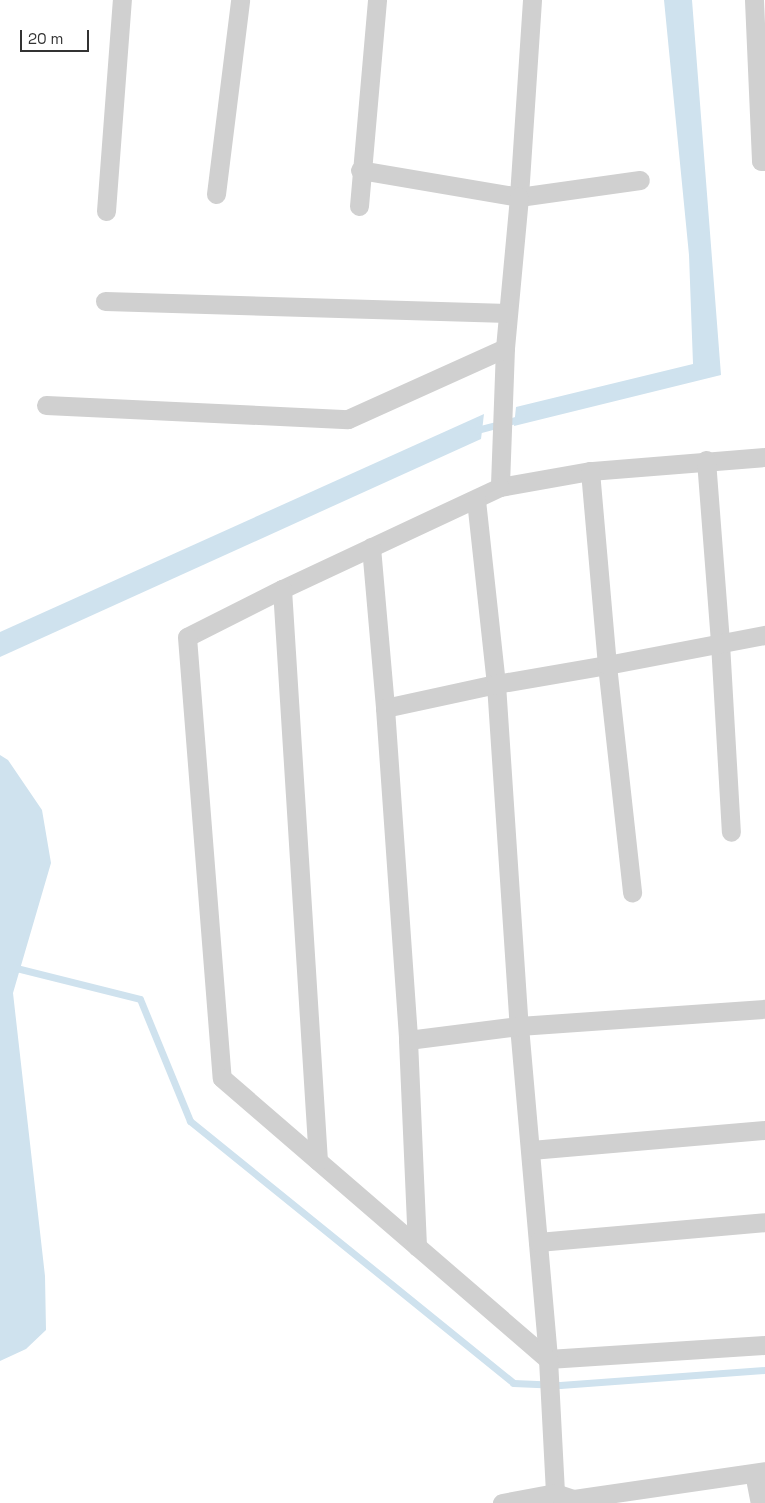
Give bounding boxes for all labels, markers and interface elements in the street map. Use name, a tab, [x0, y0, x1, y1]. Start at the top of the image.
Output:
scale bar	[22, 20, 91, 52]
text: 20 m	[28, 29, 63, 48]

